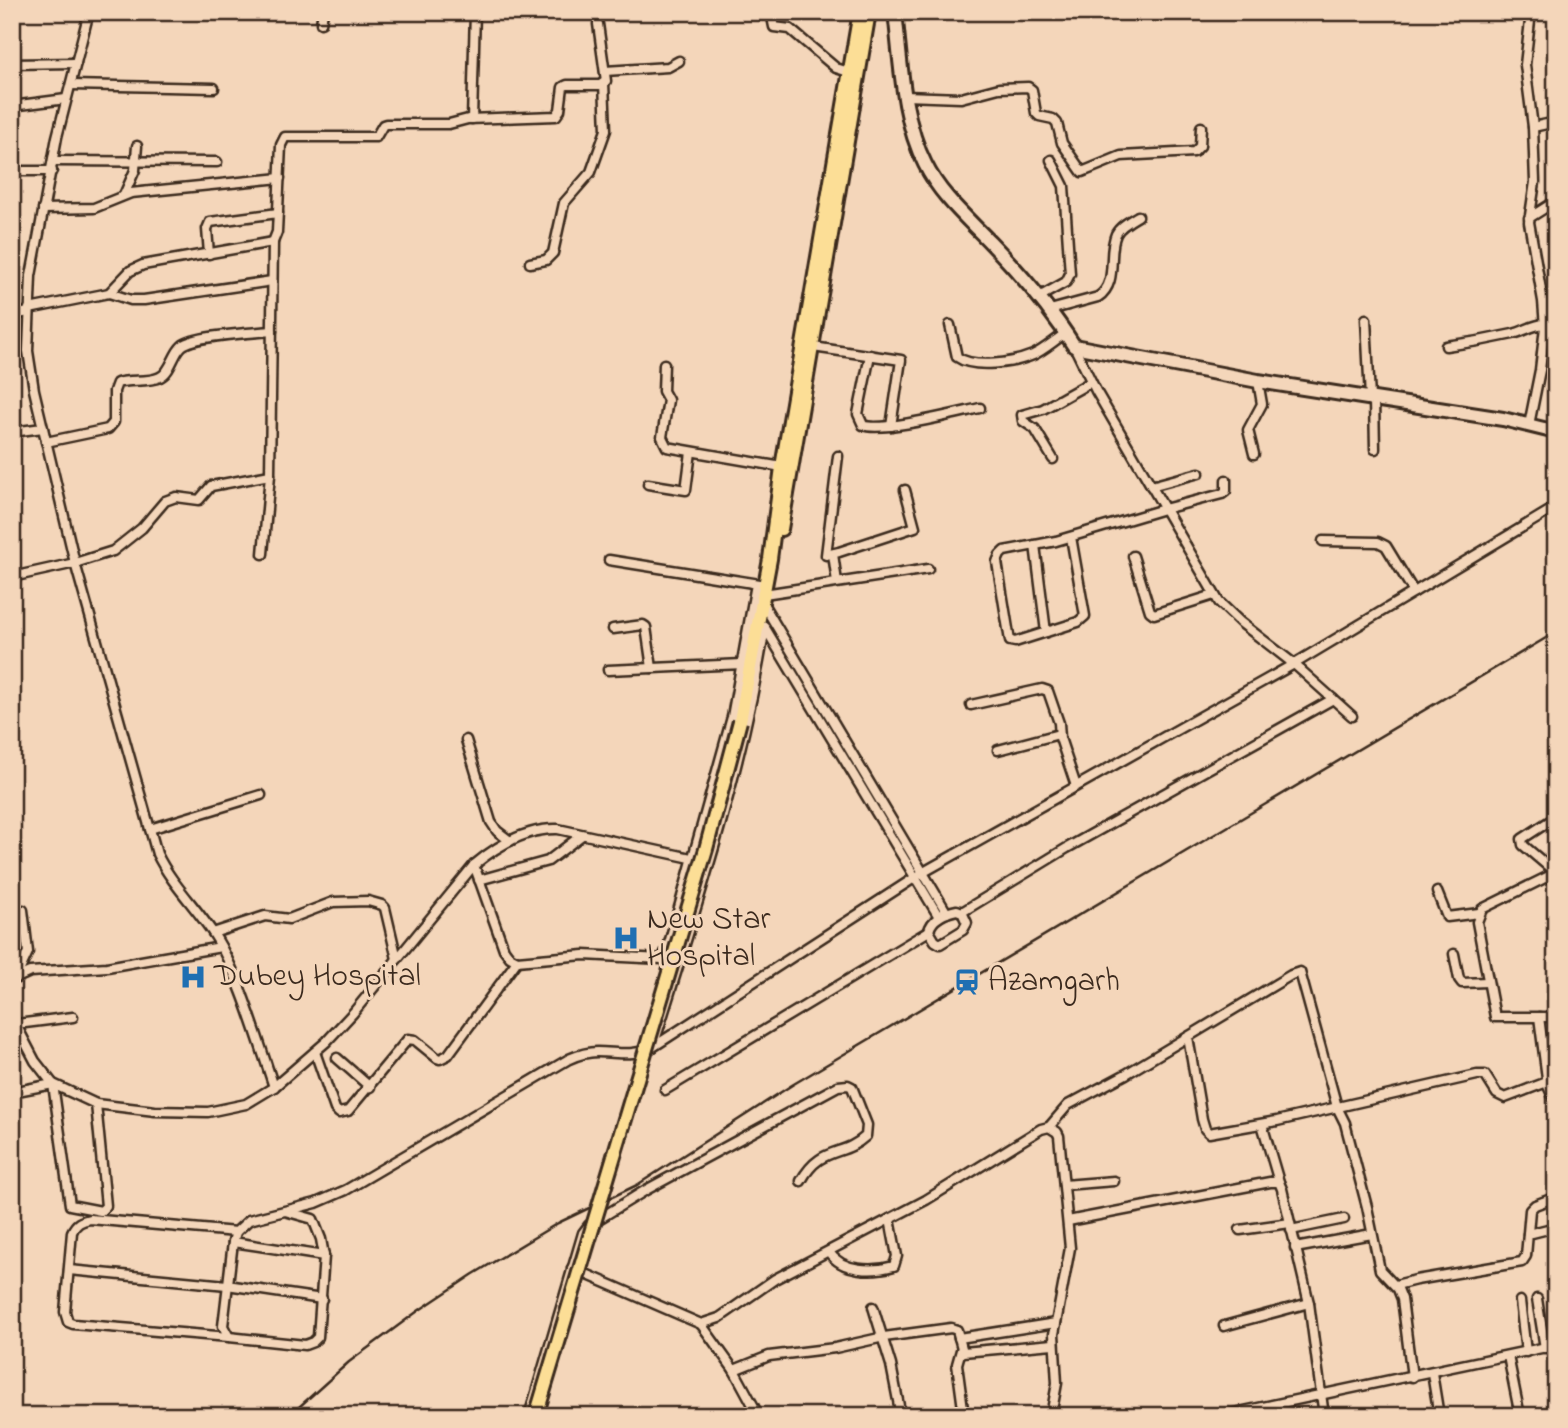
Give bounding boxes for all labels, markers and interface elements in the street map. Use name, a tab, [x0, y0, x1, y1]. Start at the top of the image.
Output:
place label: New Star Hospital	[647, 897, 771, 981]
hospital icon: New Star Hospital	[611, 923, 641, 953]
place label: Dubey Hospital	[213, 954, 421, 1001]
place label: Azamgarh	[988, 959, 1120, 1006]
hospital icon: Dubey Hospital	[178, 962, 208, 992]
station icon: Azamgarh	[952, 967, 982, 997]

